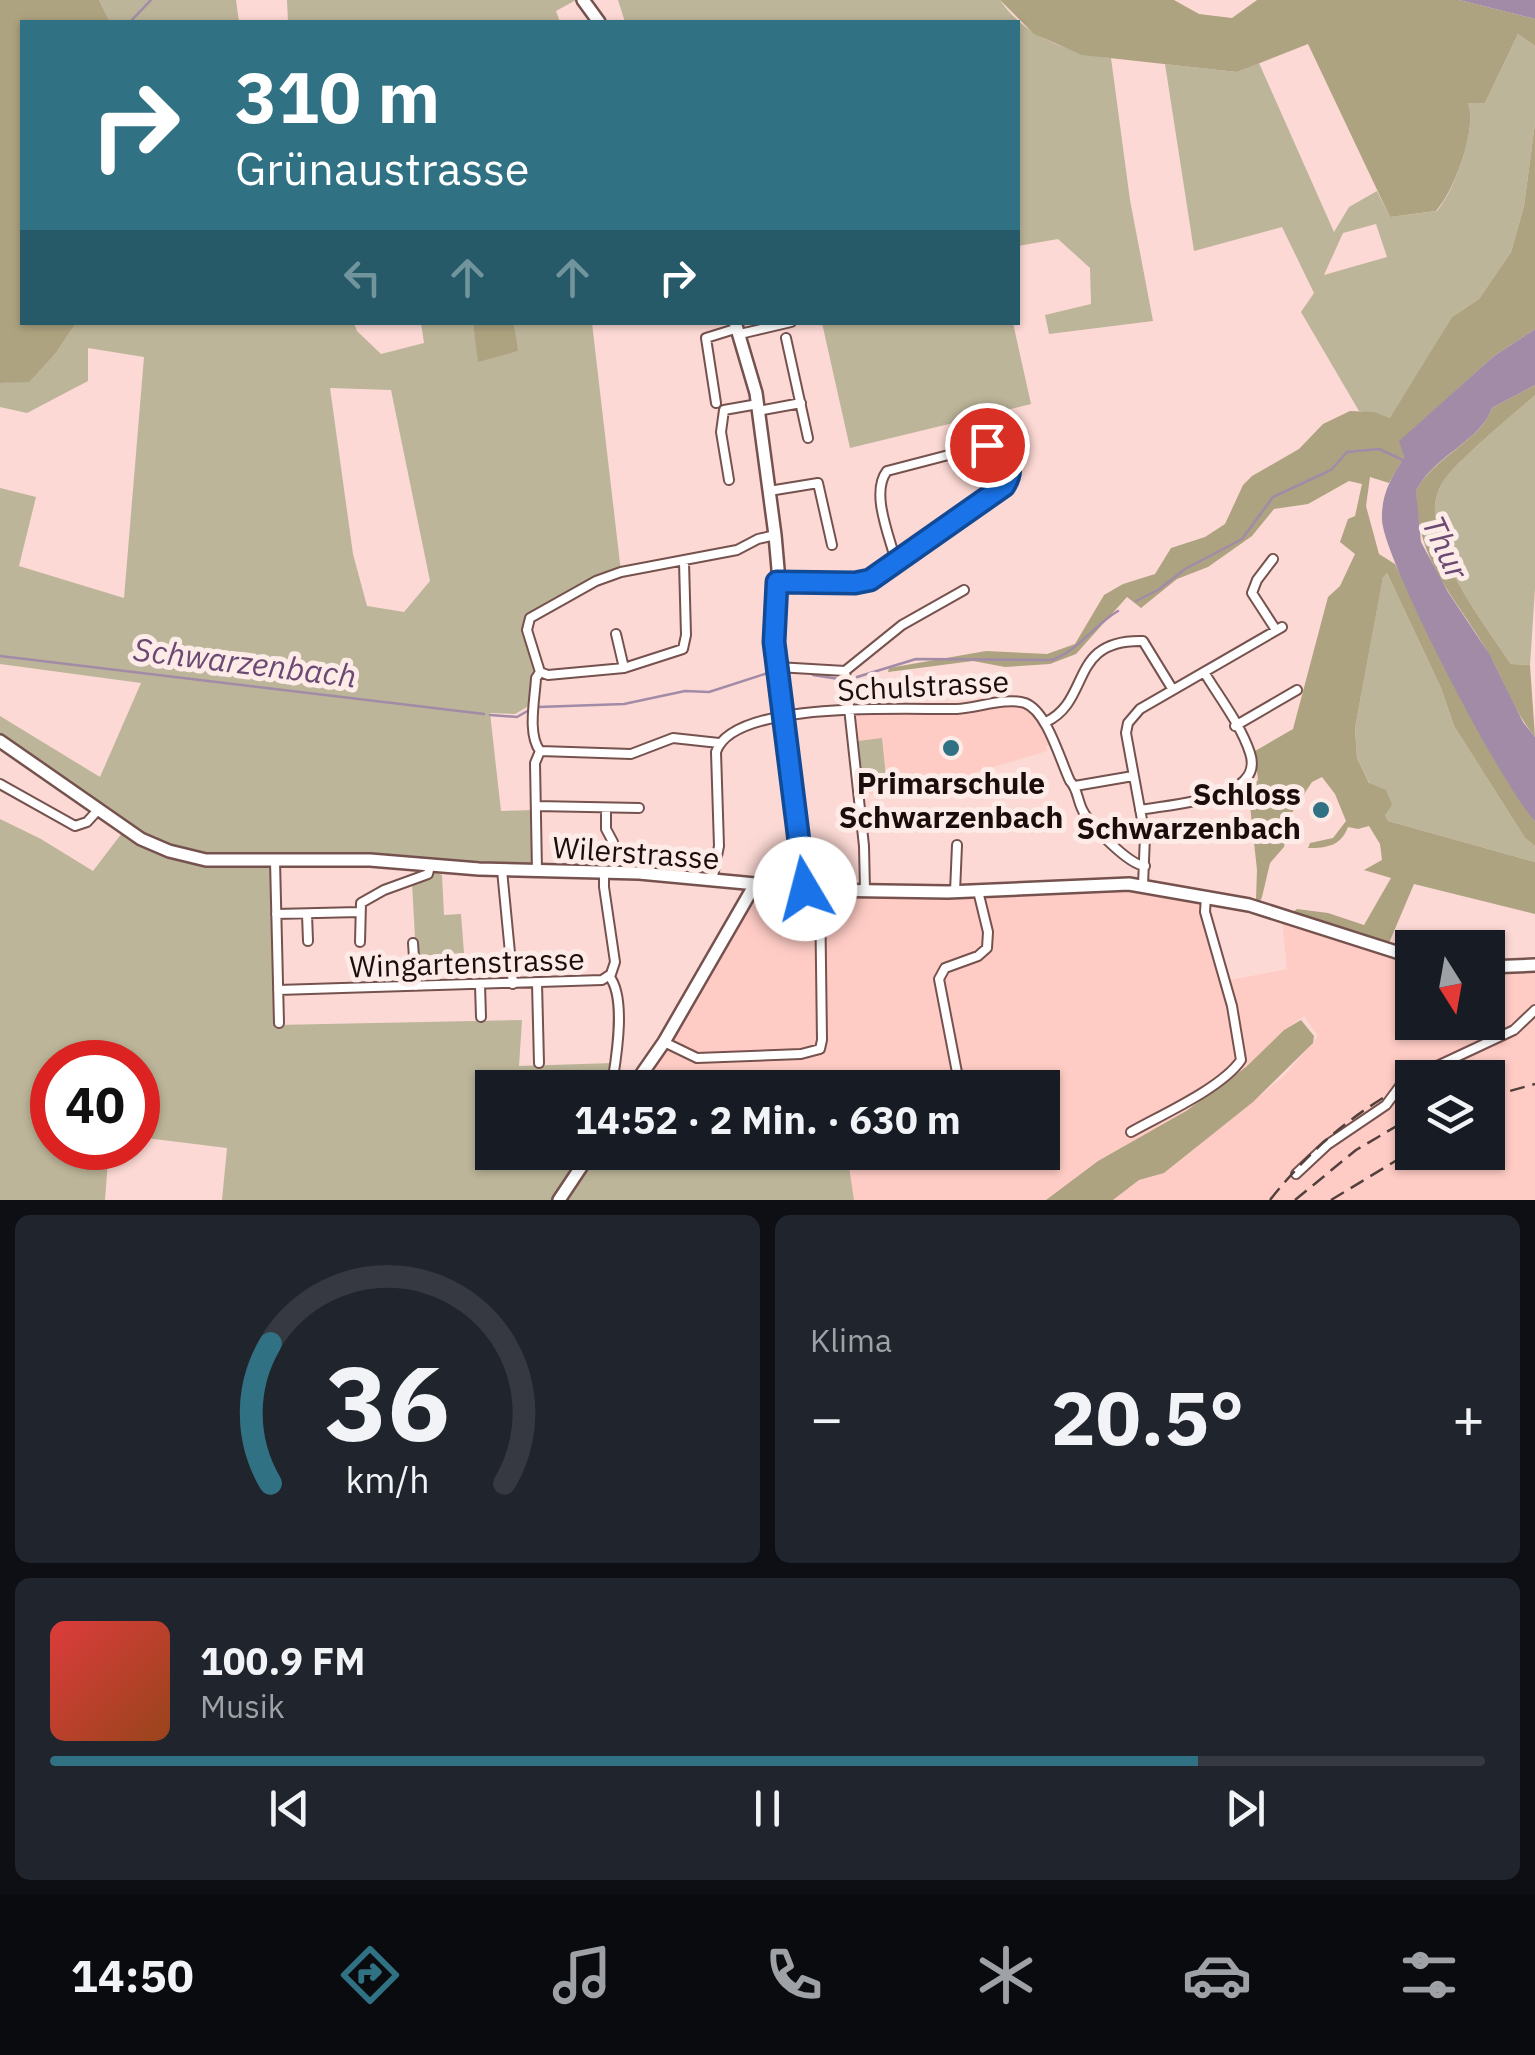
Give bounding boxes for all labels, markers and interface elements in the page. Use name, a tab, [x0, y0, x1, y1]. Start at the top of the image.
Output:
text: 310 m	[235, 51, 440, 142]
icon: right	[70, 60, 200, 190]
text: Grünaustrasse	[235, 139, 530, 197]
icon: left	[335, 250, 390, 305]
icon: ahead	[440, 250, 495, 305]
icon: ahead	[545, 250, 600, 305]
icon: right	[650, 250, 705, 305]
pin	[945, 403, 1030, 488]
icon: arrive	[960, 418, 1015, 473]
water label: Thur	[1413, 508, 1479, 587]
water label: Schwarzenbach	[131, 627, 359, 697]
street label: Schulstrasse	[836, 661, 1010, 709]
marker: Primarschule Schwarzenbach	[940, 737, 962, 759]
place label: Primarschule Schwarzenbach	[839, 763, 1063, 836]
place label: Schloss Schwarzenbach	[1076, 774, 1301, 847]
marker: Schloss Schwarzenbach	[1310, 799, 1332, 821]
street label: Wilerstrasse	[551, 827, 721, 877]
position arrow	[753, 837, 857, 941]
north arrow	[1395, 930, 1505, 1040]
map controls	[1395, 930, 1505, 1170]
street label: Wingartenstrasse	[349, 938, 585, 986]
speed limit sign: 40	[30, 1040, 160, 1170]
button: layers	[1395, 1060, 1505, 1170]
text: 14:52 · 2 Min. · 630 m	[574, 1095, 961, 1144]
text: Klima	[810, 1319, 892, 1361]
text: 36	[325, 1334, 450, 1470]
text: 20.5°	[1051, 1368, 1244, 1466]
text: −	[810, 1382, 843, 1453]
text: +	[1452, 1382, 1485, 1453]
text: km/h	[345, 1456, 430, 1503]
text: 100.9 FM	[200, 1636, 365, 1685]
text: Musik	[200, 1685, 285, 1727]
icon: previous	[262, 1781, 317, 1836]
icon: pause	[740, 1781, 795, 1836]
icon: next	[1218, 1781, 1273, 1836]
icon: directions	[335, 1940, 405, 2010]
icon: music	[547, 1940, 617, 2010]
icon: phone	[759, 1940, 829, 2010]
icon: climate	[971, 1940, 1041, 2010]
icon: car	[1182, 1940, 1252, 2010]
icon: filters	[1394, 1940, 1464, 2010]
text: 14:50	[71, 1946, 194, 2004]

